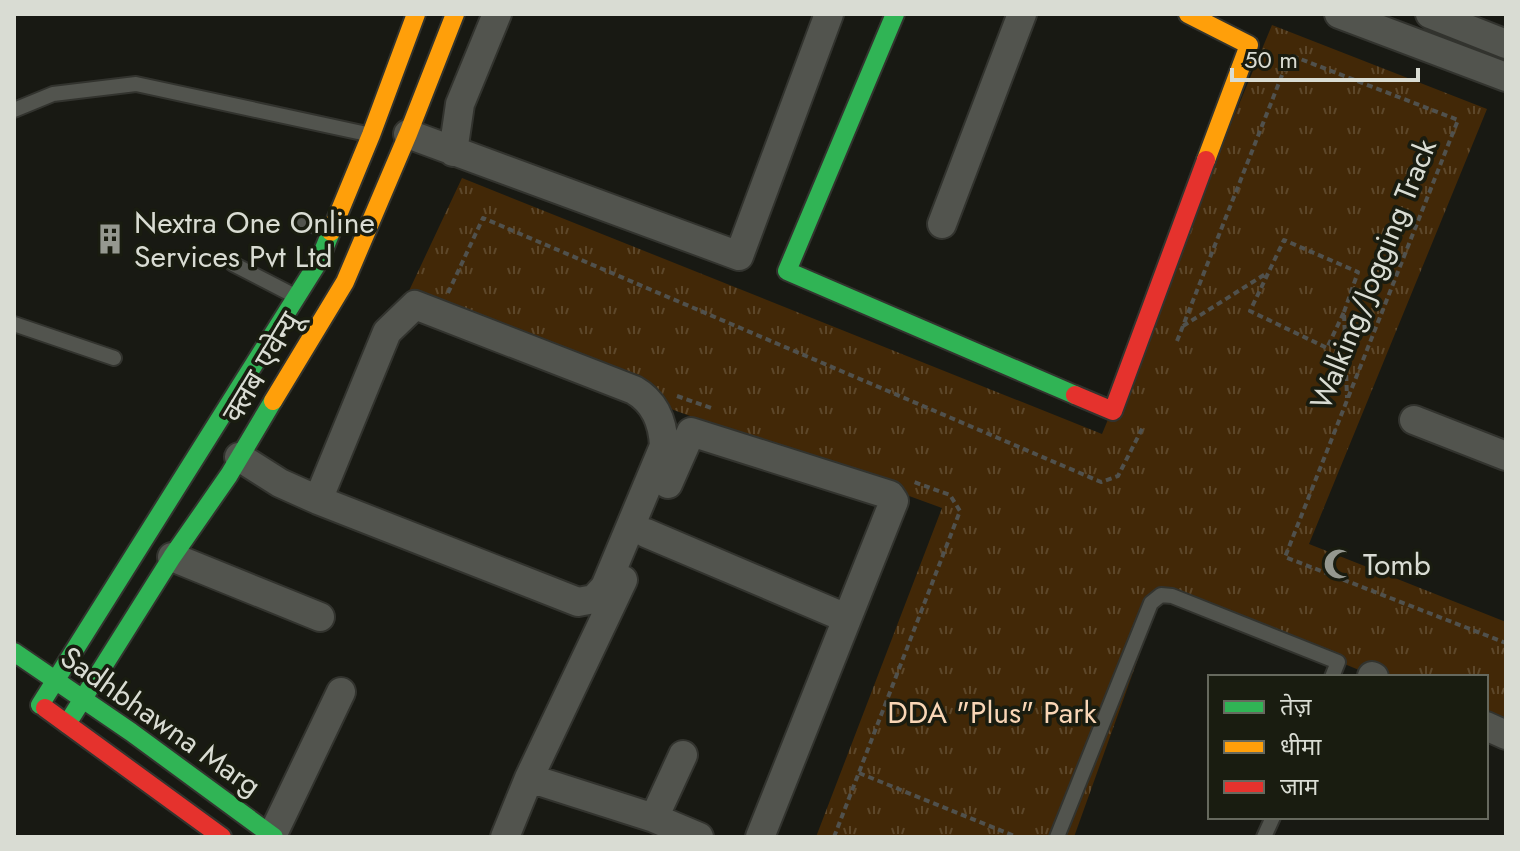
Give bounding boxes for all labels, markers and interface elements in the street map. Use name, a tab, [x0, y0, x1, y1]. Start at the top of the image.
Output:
scale bar	[1232, 32, 1418, 82]
text: 50 m	[1244, 42, 1298, 77]
street label: Walking/Jogging Track	[1299, 131, 1447, 416]
place label: Nextra One Online Services Pvt Ltd	[134, 201, 375, 278]
building icon: Nextra One Online Services Pvt Ltd	[93, 222, 127, 256]
street label: क्लब एवेन्यू	[211, 300, 313, 431]
place label: Tomb	[1363, 543, 1431, 586]
mosque icon: Tomb	[1322, 547, 1356, 581]
street label: Sadhbhawna Marg	[52, 636, 270, 806]
legend	[1208, 675, 1488, 819]
text: तेज़	[1280, 689, 1313, 724]
park label: DDA "Plus" Park	[887, 691, 1097, 734]
text: धीमा	[1280, 729, 1322, 764]
text: जाम	[1280, 769, 1319, 804]

